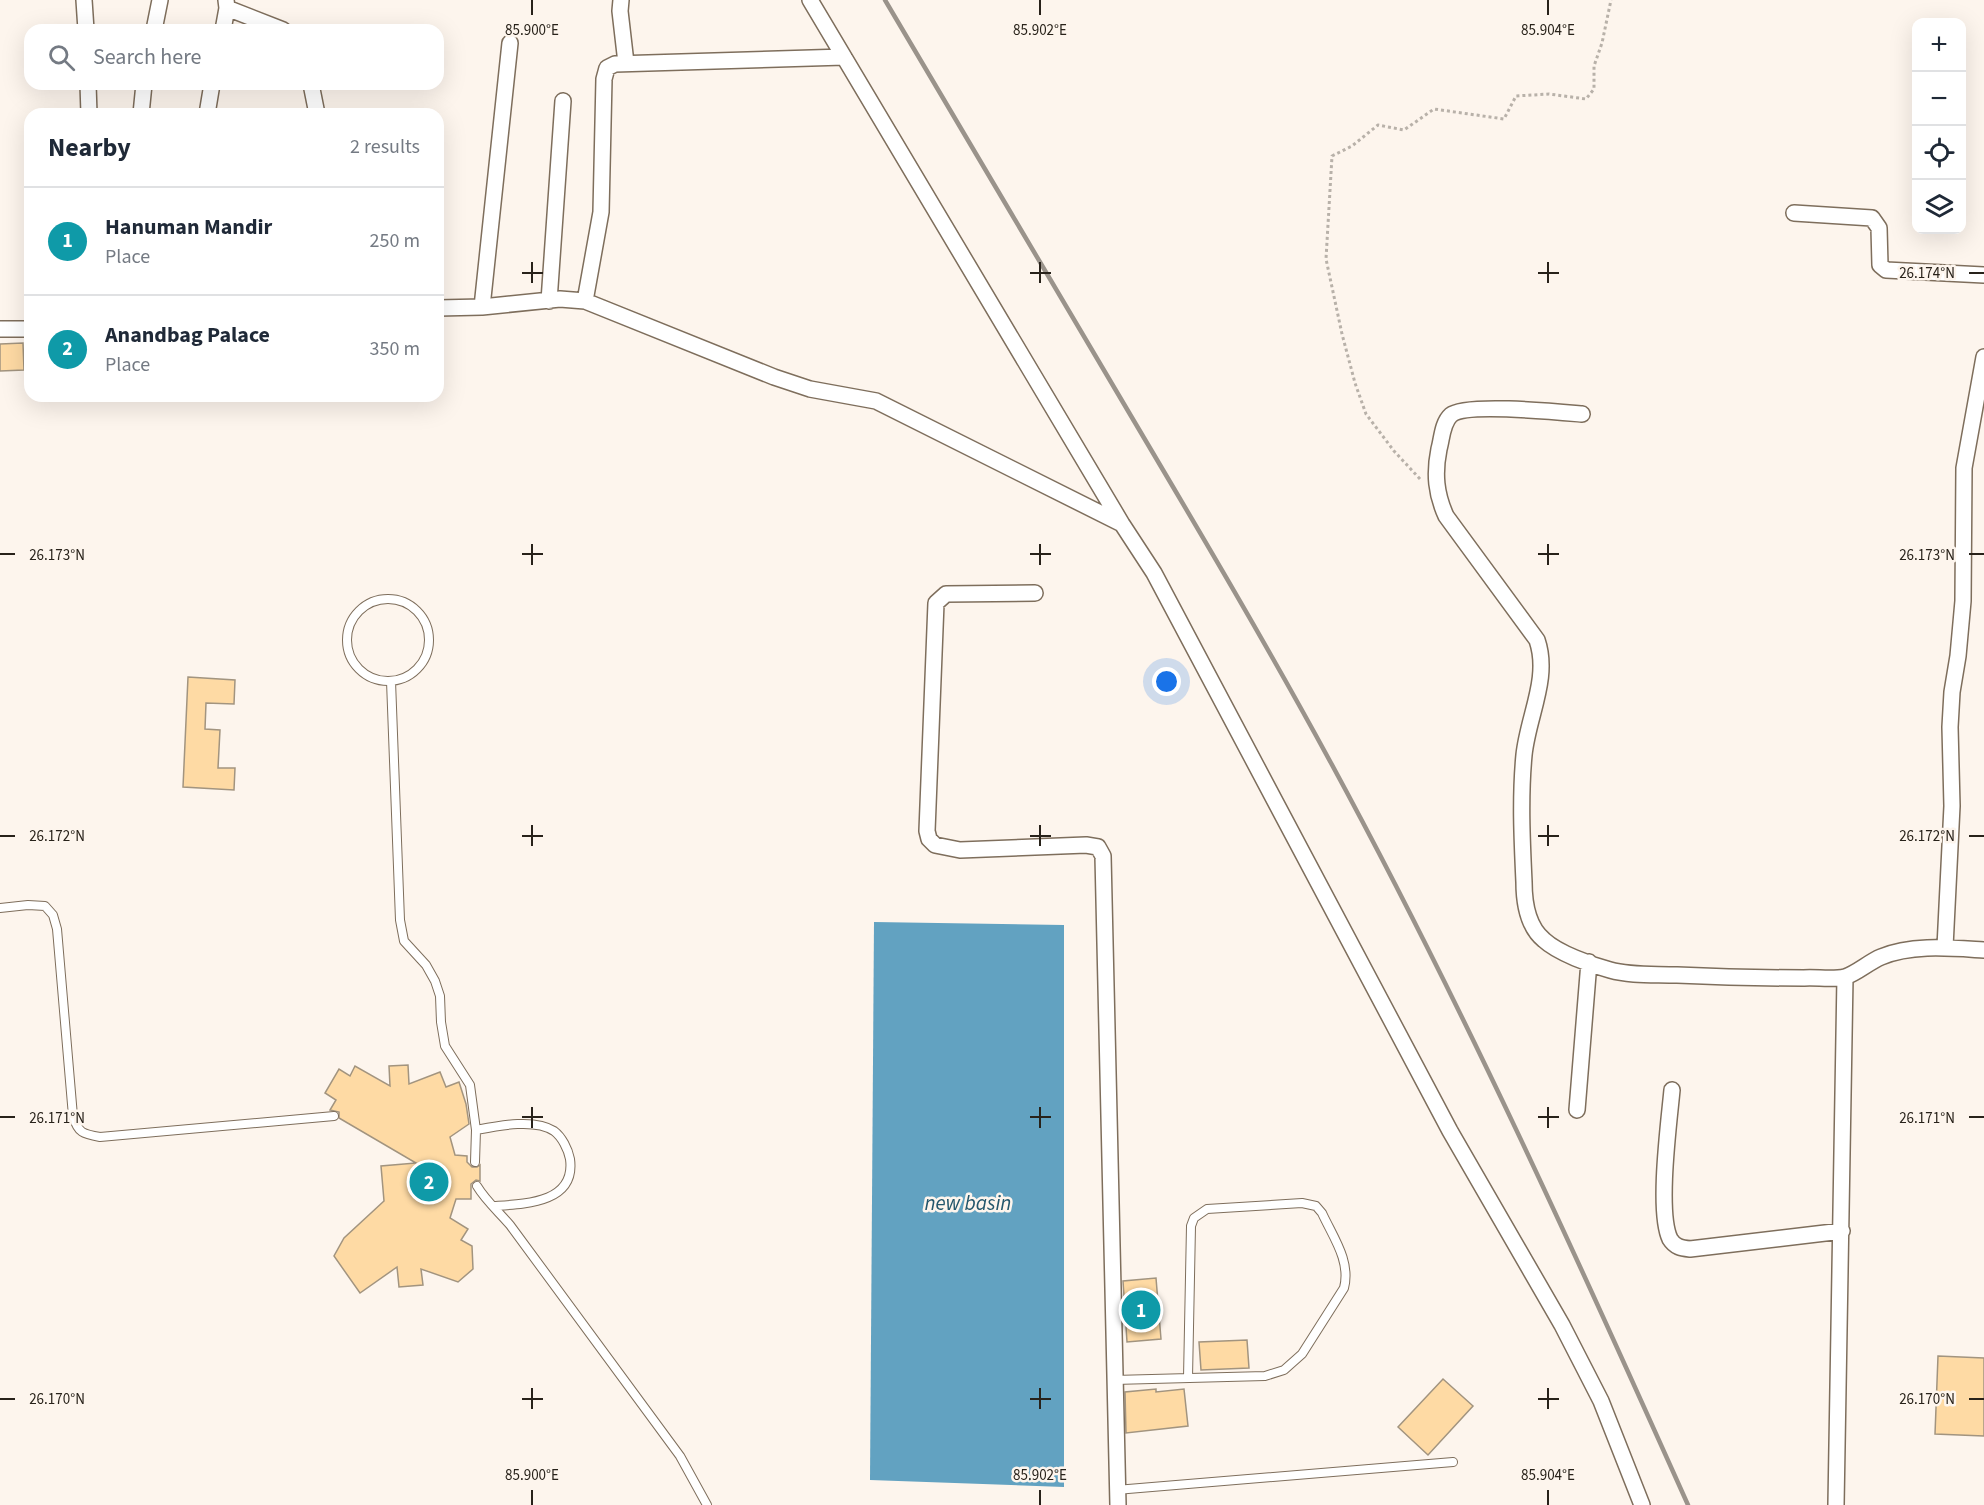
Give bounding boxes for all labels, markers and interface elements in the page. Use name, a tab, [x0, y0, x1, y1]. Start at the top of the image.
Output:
map controls	[1912, 18, 1966, 234]
button: +	[1912, 18, 1966, 72]
text: 85.900°E	[505, 20, 559, 41]
text: 85.902°E	[1013, 20, 1067, 41]
text: 85.904°E	[1521, 20, 1575, 41]
search box	[24, 24, 444, 90]
icon: search	[45, 41, 78, 74]
text: Search here	[93, 41, 201, 73]
button: −	[1912, 72, 1966, 126]
button: locate	[1912, 126, 1966, 180]
text: Nearby	[48, 129, 131, 166]
text: 2 results	[350, 133, 420, 161]
button: layers	[1912, 180, 1966, 234]
text: Hanuman Mandir	[105, 211, 272, 243]
text: 1	[62, 227, 73, 255]
text: 250 m	[370, 227, 420, 255]
text: Place	[105, 243, 150, 271]
text: 26.174°N	[1899, 263, 1955, 284]
text: Anandbag Palace	[105, 319, 270, 351]
text: 2	[62, 335, 73, 363]
text: 350 m	[370, 335, 420, 363]
text: Place	[105, 351, 150, 379]
text: 26.173°N	[29, 545, 85, 566]
text: 26.173°N	[1899, 545, 1955, 566]
your location	[1152, 667, 1181, 696]
text: 26.172°N	[29, 826, 85, 847]
text: 26.172°N	[1899, 826, 1955, 847]
text: 26.171°N	[29, 1108, 85, 1129]
text: 26.171°N	[1899, 1108, 1955, 1129]
pin: 2	[410, 1160, 448, 1204]
water label: new basin	[925, 1188, 1011, 1218]
pin: 1	[1122, 1288, 1160, 1332]
text: 26.170°N	[29, 1389, 85, 1410]
text: 26.170°N	[1899, 1389, 1955, 1410]
text: 85.900°E	[505, 1465, 559, 1486]
text: 85.902°E	[1013, 1465, 1067, 1486]
text: 85.904°E	[1521, 1465, 1575, 1486]

